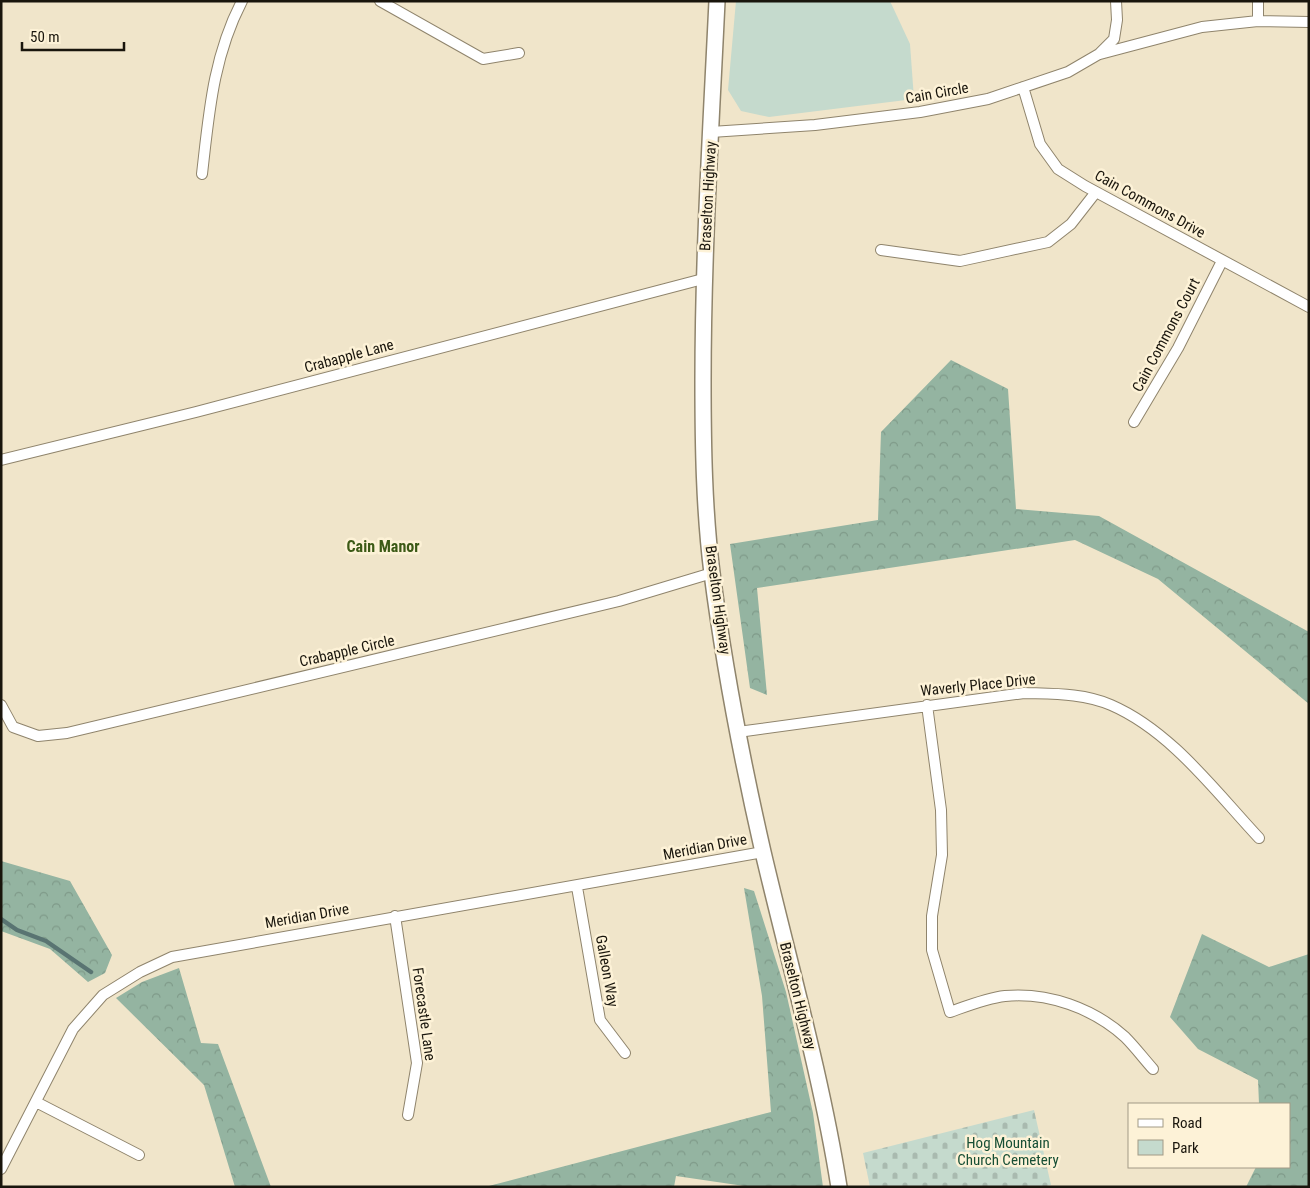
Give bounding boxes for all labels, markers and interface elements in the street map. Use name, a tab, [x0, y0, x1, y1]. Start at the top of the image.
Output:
scale bar	[22, 20, 125, 52]
text: 50 m	[30, 28, 60, 46]
street label: Cain Circle	[904, 79, 970, 107]
street label: Braselton Highway	[696, 141, 720, 251]
street label: Cain Commons Drive	[1092, 166, 1208, 242]
street label: Cain Commons Court	[1128, 275, 1204, 395]
street label: Crabapple Lane	[302, 335, 396, 377]
district label: Cain Manor	[346, 537, 420, 556]
street label: Braselton Highway	[701, 544, 735, 656]
street label: Crabapple Circle	[298, 631, 396, 671]
street label: Waverly Place Drive	[920, 670, 1036, 700]
street label: Meridian Drive	[662, 830, 748, 864]
street label: Meridian Drive	[264, 900, 350, 932]
street label: Galleon Way	[592, 934, 622, 1008]
street label: Braselton Highway	[776, 940, 820, 1052]
street label: Forecastle Lane	[409, 966, 439, 1062]
legend	[1128, 1103, 1290, 1168]
text: Road	[1172, 1114, 1202, 1132]
park label: Hog Mountain Church Cemetery	[957, 1134, 1059, 1169]
text: Park	[1172, 1139, 1199, 1157]

